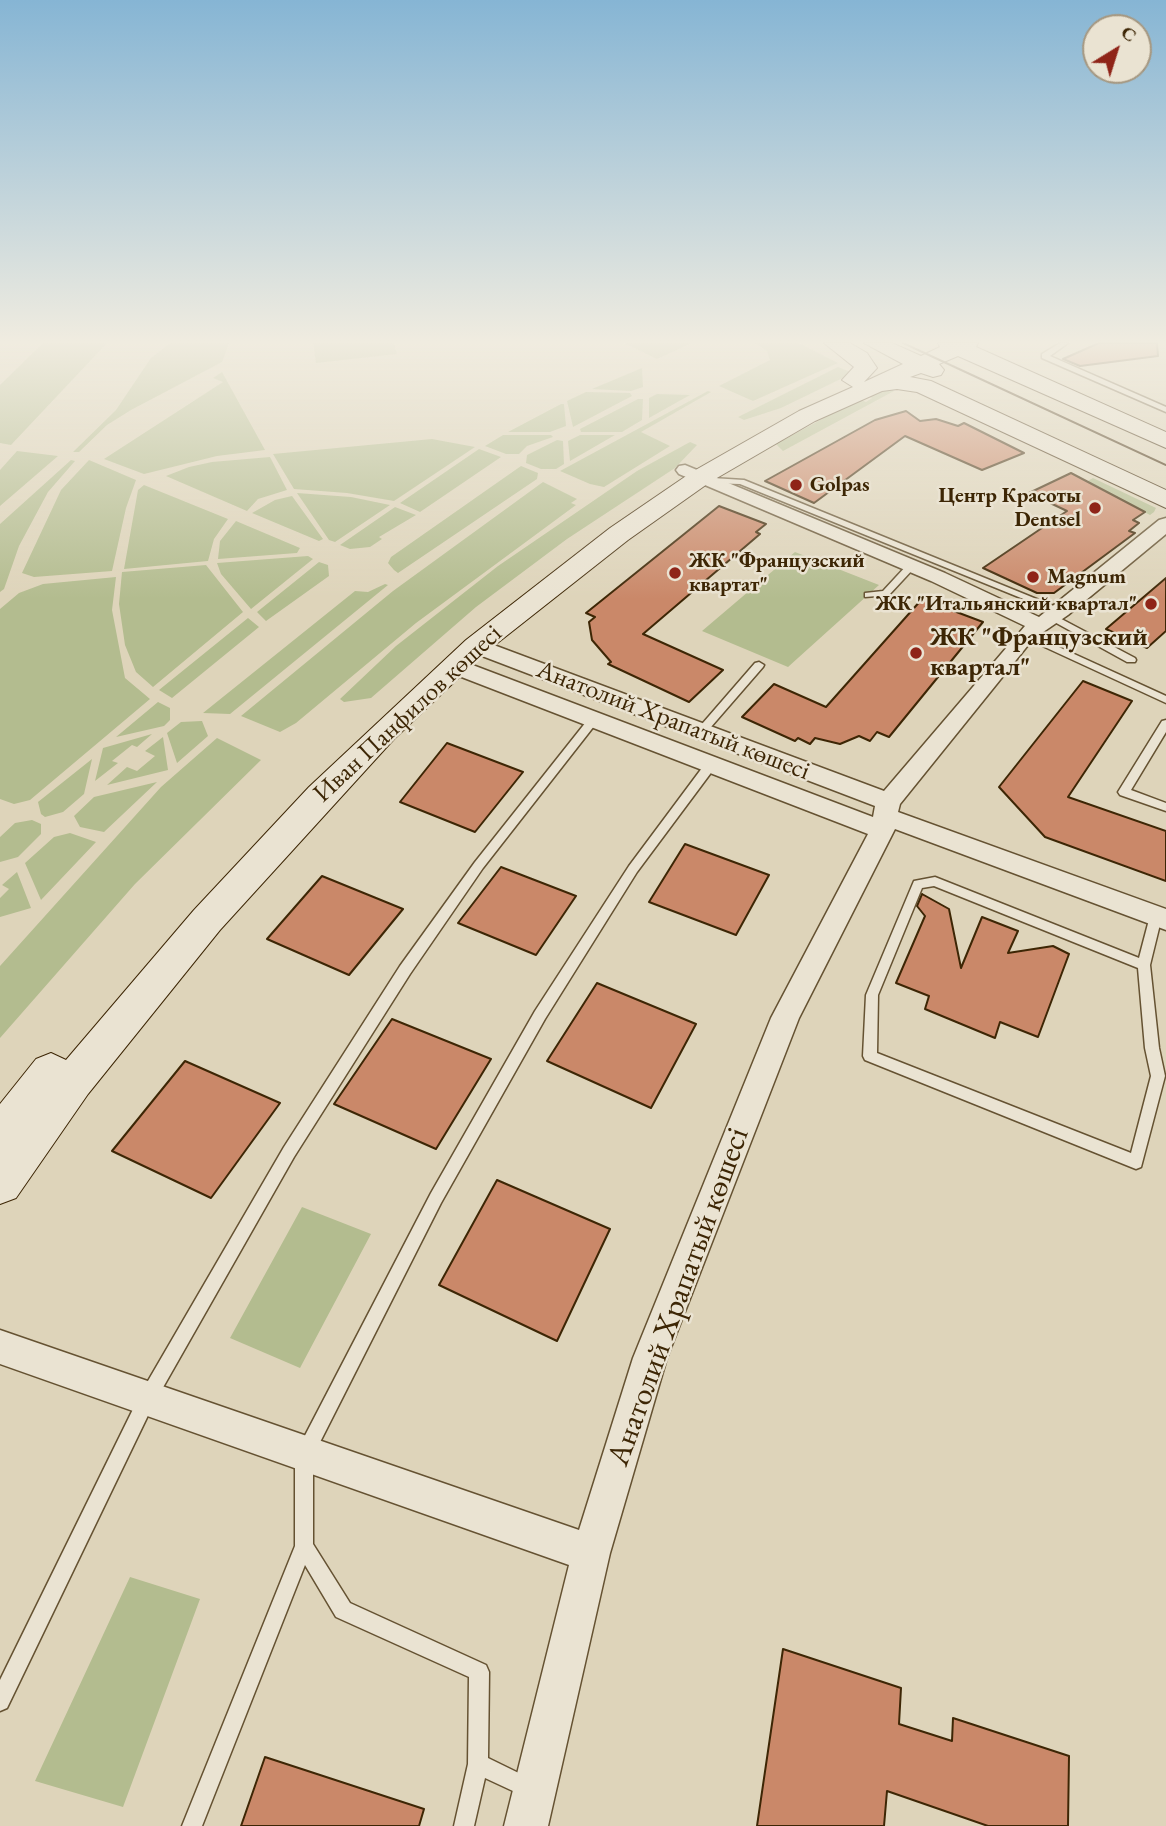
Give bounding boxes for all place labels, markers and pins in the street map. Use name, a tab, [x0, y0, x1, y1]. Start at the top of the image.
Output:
place label: Golpas	[810, 472, 870, 498]
marker: Golpas	[788, 477, 804, 493]
place label: Центр Красоты Dentsel	[939, 483, 1081, 533]
marker: Центр Красоты Dentsel	[1087, 500, 1103, 516]
place label: ЖК "Французский квартат"	[689, 548, 865, 598]
place label: Magnum	[1047, 564, 1126, 590]
marker: ЖК "Французский квартат"	[667, 565, 683, 581]
marker: Magnum	[1025, 569, 1041, 585]
place label: ЖК "Итальянский квартал"	[875, 591, 1137, 617]
marker: ЖК "Итальянский квартал"	[1143, 596, 1159, 612]
place label: ЖК "Французский квартал"	[930, 622, 1147, 684]
marker: ЖК "Французский квартал"	[908, 645, 924, 661]

